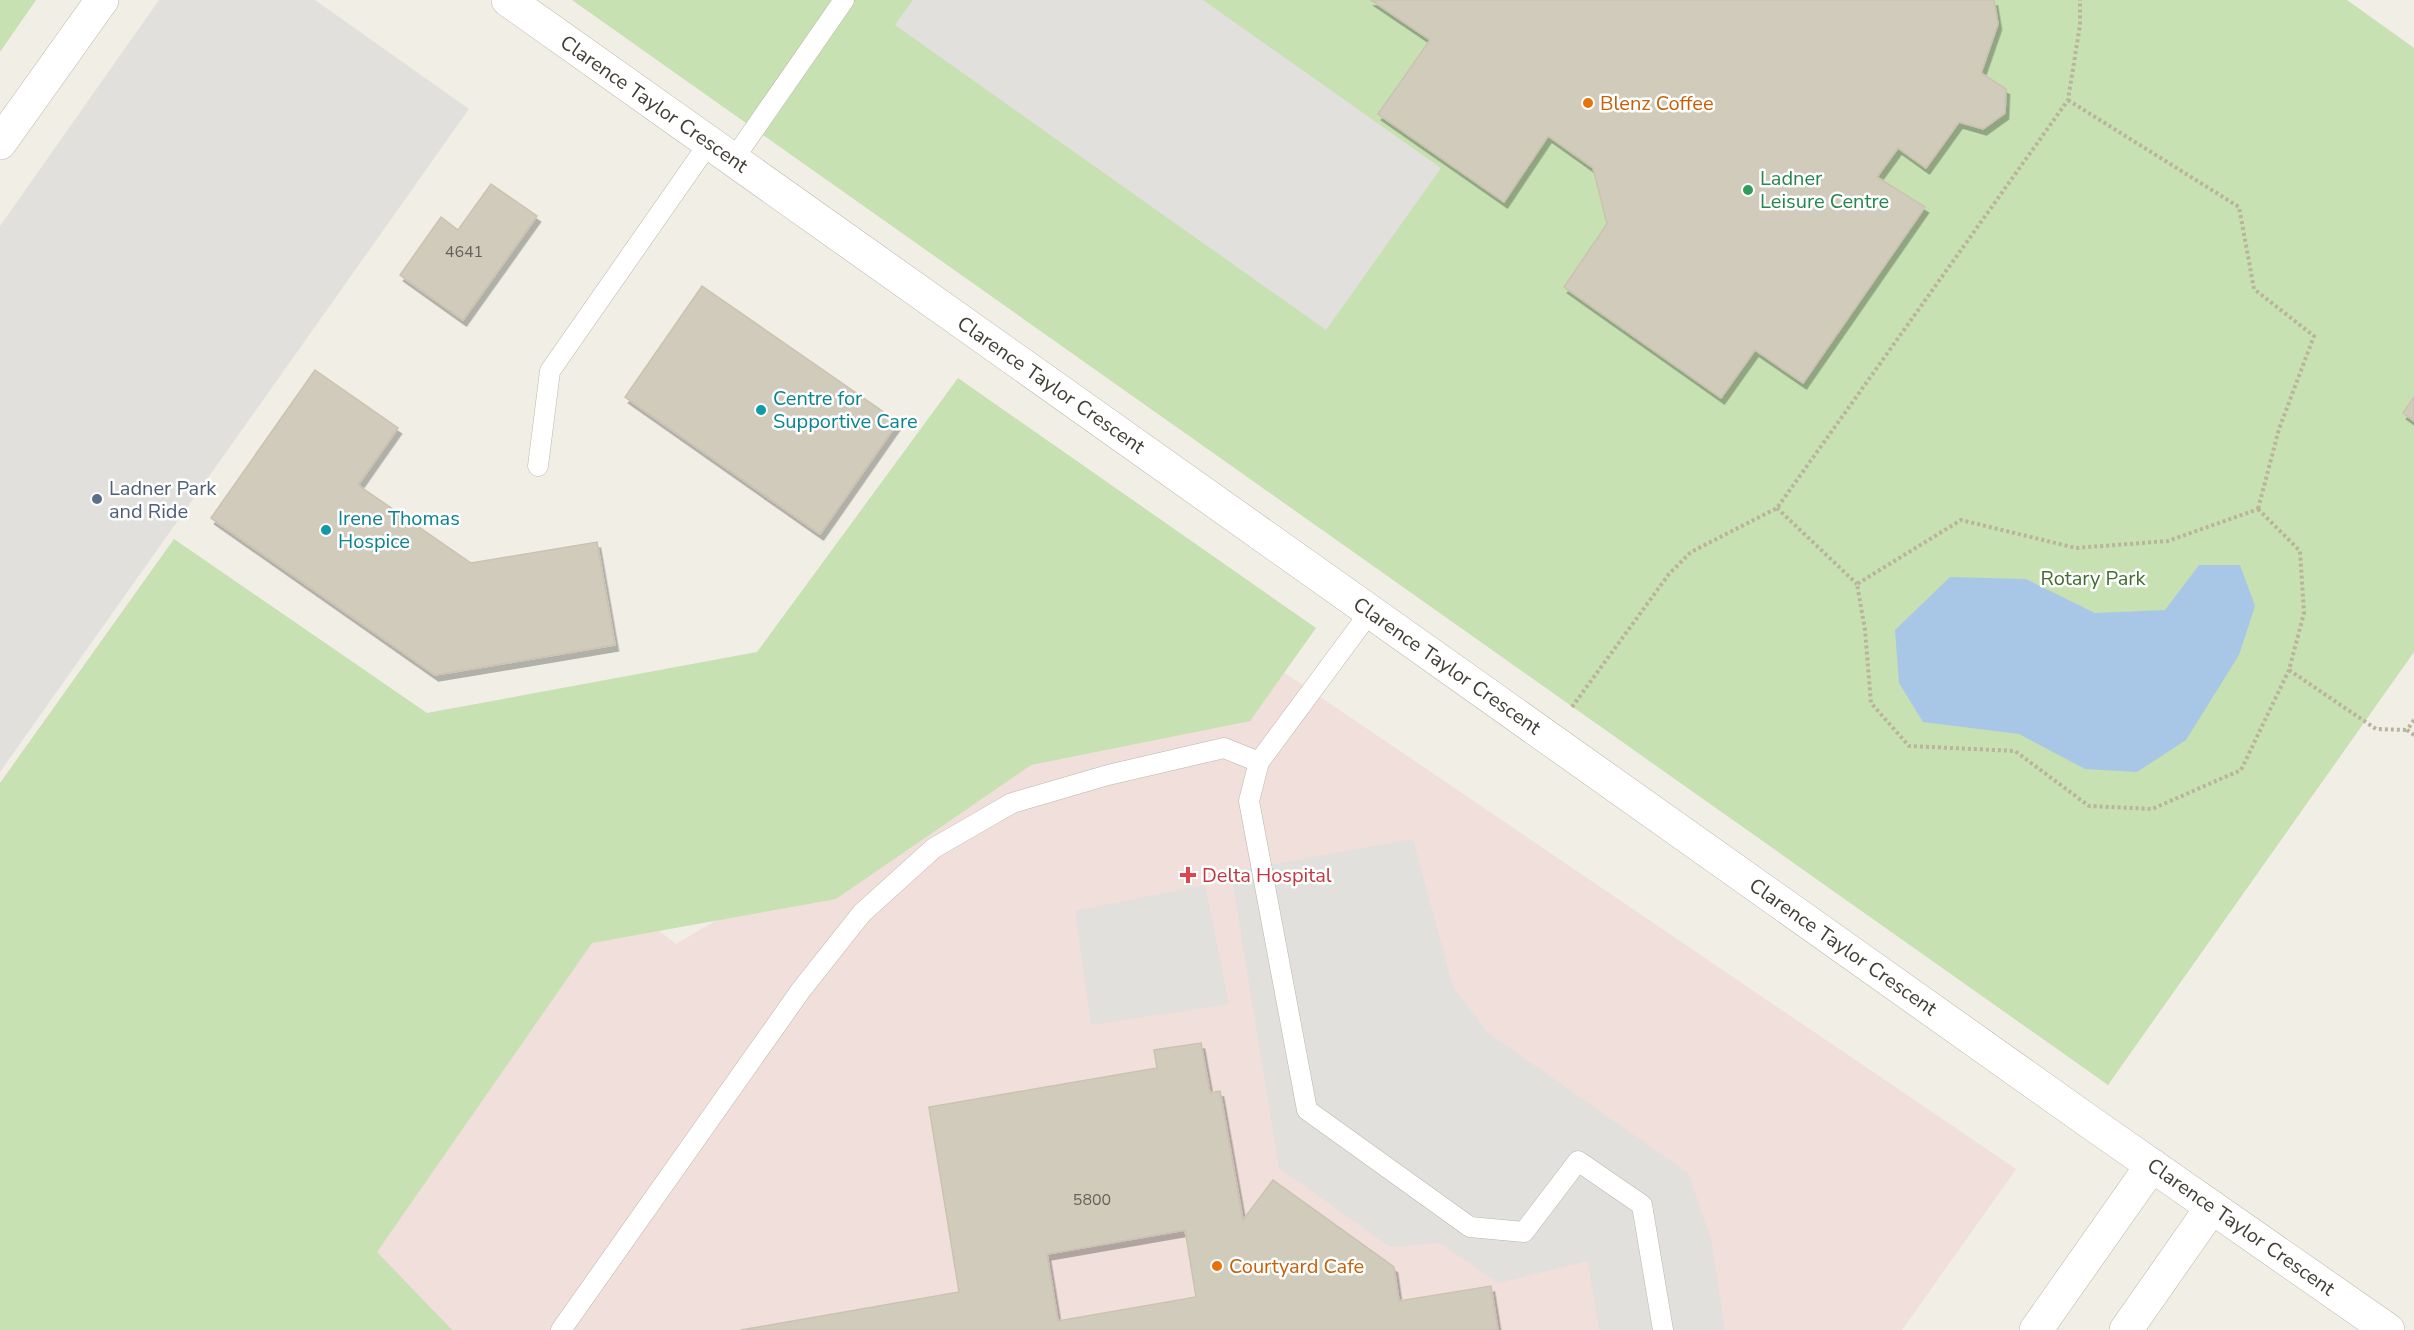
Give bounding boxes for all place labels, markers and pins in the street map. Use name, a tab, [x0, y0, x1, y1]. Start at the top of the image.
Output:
place label: Blenz Coffee	[1600, 90, 1714, 117]
marker: Blenz Coffee	[1581, 96, 1595, 110]
place label: Ladner Leisure Centre	[1760, 165, 1889, 215]
marker: Ladner Leisure Centre	[1741, 183, 1755, 197]
place label: Centre for Supportive Care	[773, 385, 918, 435]
marker: Centre for Supportive Care	[754, 403, 768, 417]
place label: Ladner Park and Ride	[109, 475, 217, 525]
marker: Ladner Park and Ride	[90, 492, 104, 506]
place label: Irene Thomas Hospice	[338, 505, 460, 555]
marker: Irene Thomas Hospice	[319, 523, 333, 537]
place label: Delta Hospital	[1202, 862, 1332, 889]
marker: Delta Hospital	[1179, 866, 1197, 884]
place label: Courtyard Cafe	[1229, 1253, 1364, 1280]
marker: Courtyard Cafe	[1210, 1259, 1224, 1273]

